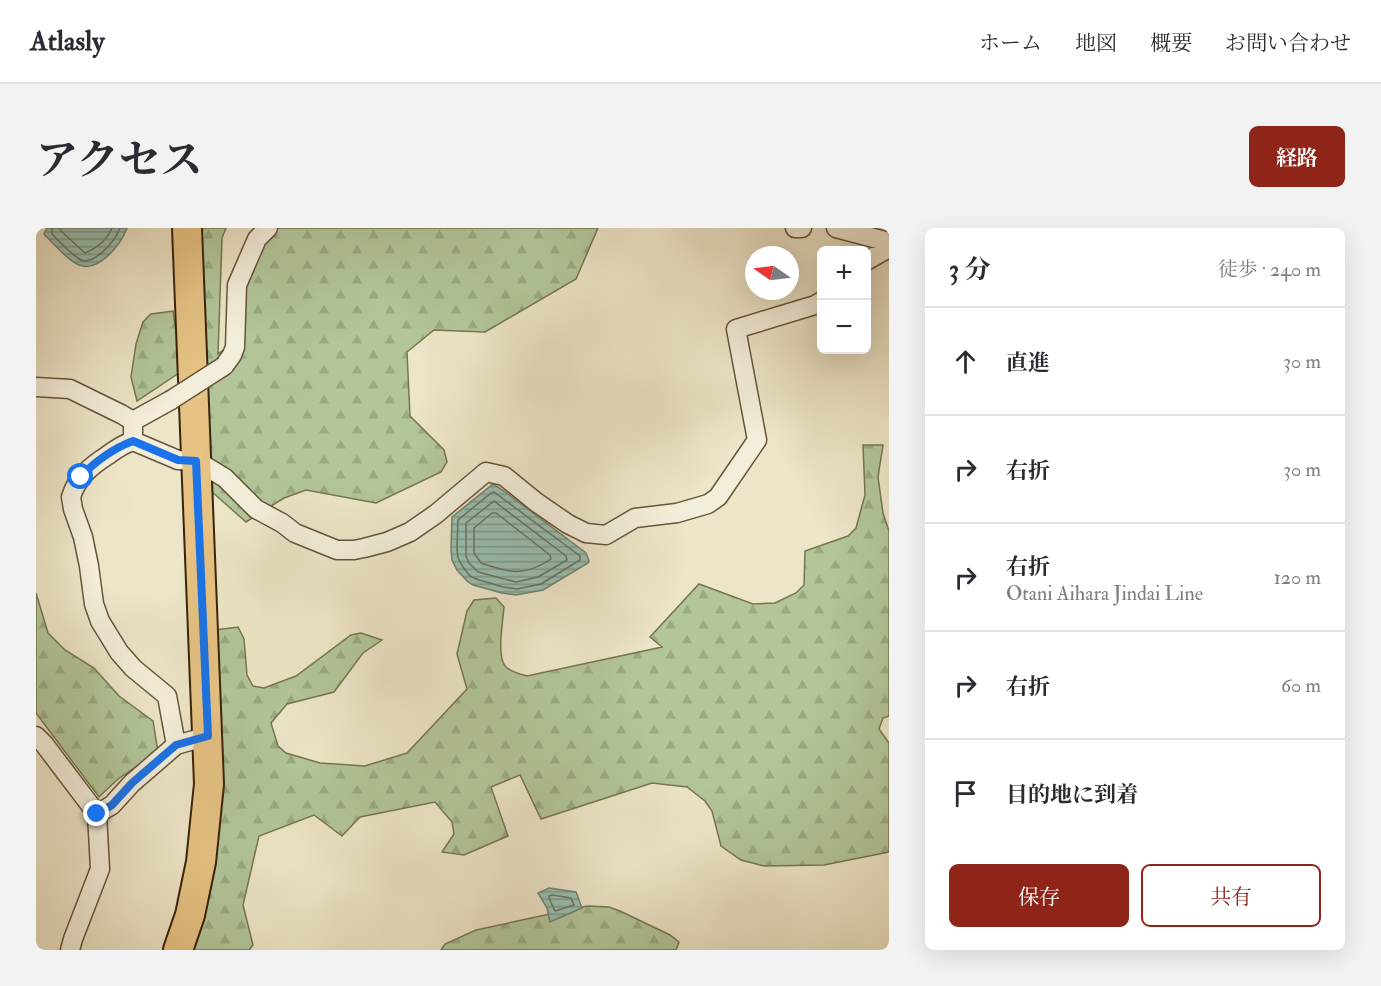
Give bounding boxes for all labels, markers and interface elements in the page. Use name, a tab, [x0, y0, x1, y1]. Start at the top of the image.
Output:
text: Atlasly	[30, 24, 104, 59]
text: ホーム	[979, 30, 1042, 57]
text: 地図	[1075, 30, 1117, 57]
text: 概要	[1150, 30, 1192, 57]
text: お問い合わせ	[1225, 30, 1351, 57]
button: 経路	[1249, 126, 1345, 187]
text: アクセス	[36, 135, 203, 187]
north arrow	[745, 246, 799, 300]
map controls	[817, 246, 871, 354]
button: +	[817, 246, 871, 300]
text: 3 分	[949, 254, 990, 286]
text: 徒歩 · 240 m	[1218, 257, 1321, 282]
button: −	[817, 300, 871, 354]
icon: ahead	[949, 345, 982, 378]
text: 直進	[1006, 349, 1050, 377]
text: 30 m	[1283, 349, 1321, 374]
icon: right	[949, 453, 982, 486]
text: 右折	[1006, 457, 1050, 485]
text: 30 m	[1283, 457, 1321, 482]
route start	[67, 463, 93, 489]
text: 右折	[1006, 553, 1050, 581]
icon: right	[949, 561, 982, 594]
text: 120 m	[1274, 565, 1321, 590]
text: Otani Aihara Jindai Line	[1006, 581, 1203, 606]
icon: right	[949, 669, 982, 702]
text: 右折	[1006, 673, 1050, 701]
text: 60 m	[1281, 673, 1321, 698]
icon: arrive	[949, 777, 982, 810]
text: 目的地に到着	[1006, 781, 1138, 809]
route end	[83, 800, 109, 826]
button: 保存	[949, 864, 1129, 927]
button: 共有	[1141, 864, 1321, 927]

